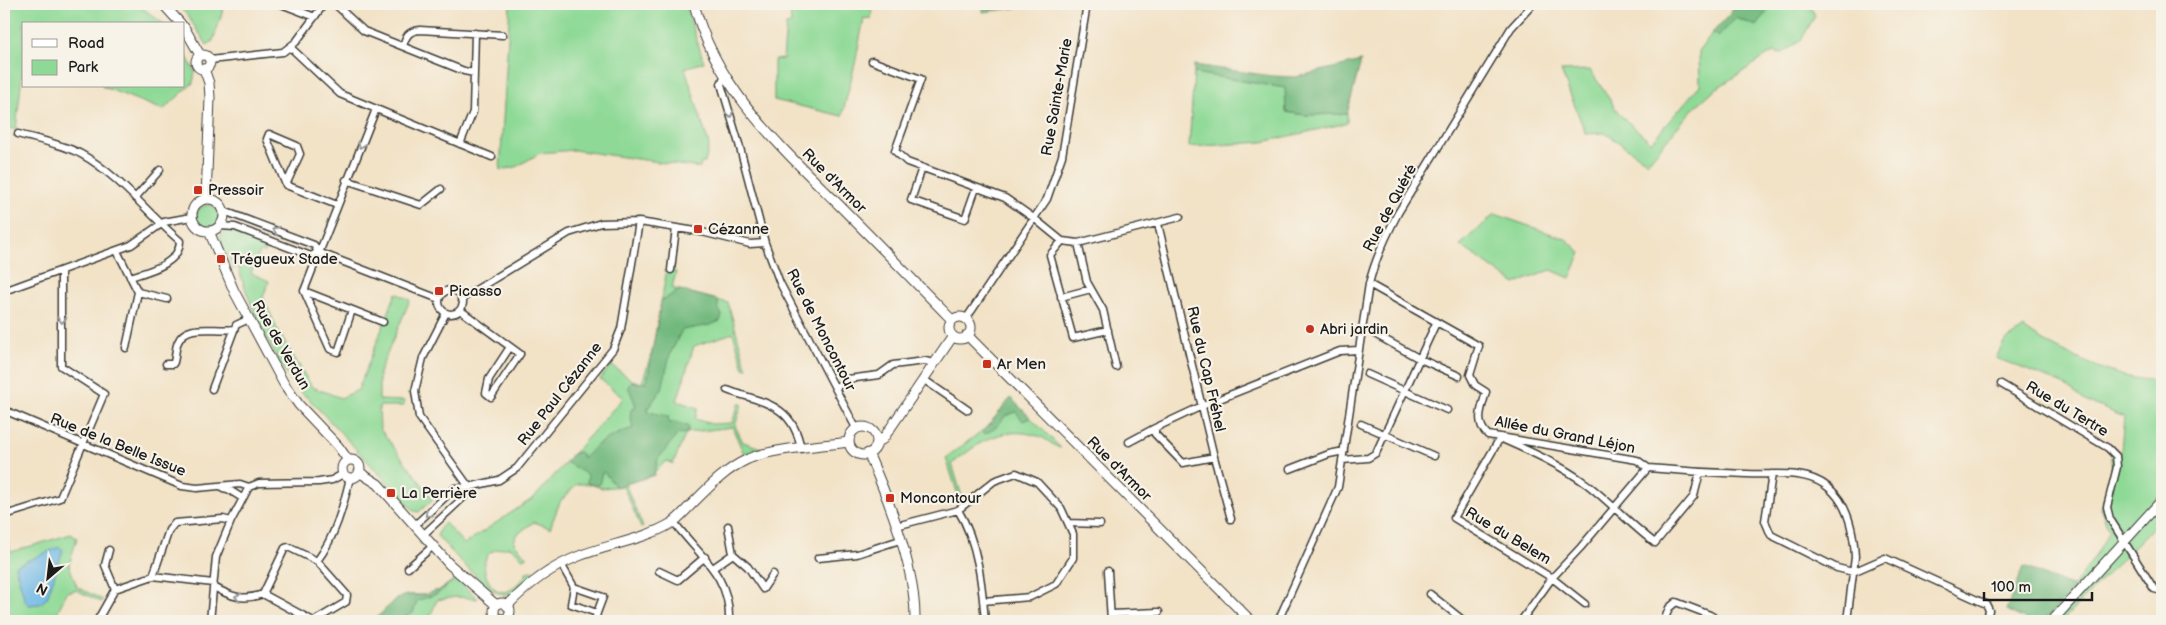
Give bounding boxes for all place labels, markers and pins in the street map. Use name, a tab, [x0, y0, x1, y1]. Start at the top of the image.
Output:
place label: Pressoir	[208, 181, 264, 200]
marker: Pressoir	[192, 184, 204, 196]
place label: Cézanne	[708, 220, 769, 239]
marker: Cézanne	[692, 223, 704, 235]
place label: Trégueux Stade	[231, 250, 338, 269]
marker: Trégueux Stade	[215, 253, 227, 265]
place label: Picasso	[449, 282, 502, 301]
marker: Picasso	[433, 285, 445, 297]
place label: Abri jardin	[1320, 320, 1388, 339]
marker: Abri jardin	[1304, 323, 1316, 335]
place label: Ar Men	[997, 355, 1046, 374]
marker: Ar Men	[981, 358, 993, 370]
place label: La Perrière	[401, 484, 477, 503]
marker: La Perrière	[385, 487, 397, 499]
place label: Moncontour	[900, 489, 982, 508]
marker: Moncontour	[884, 492, 896, 504]

